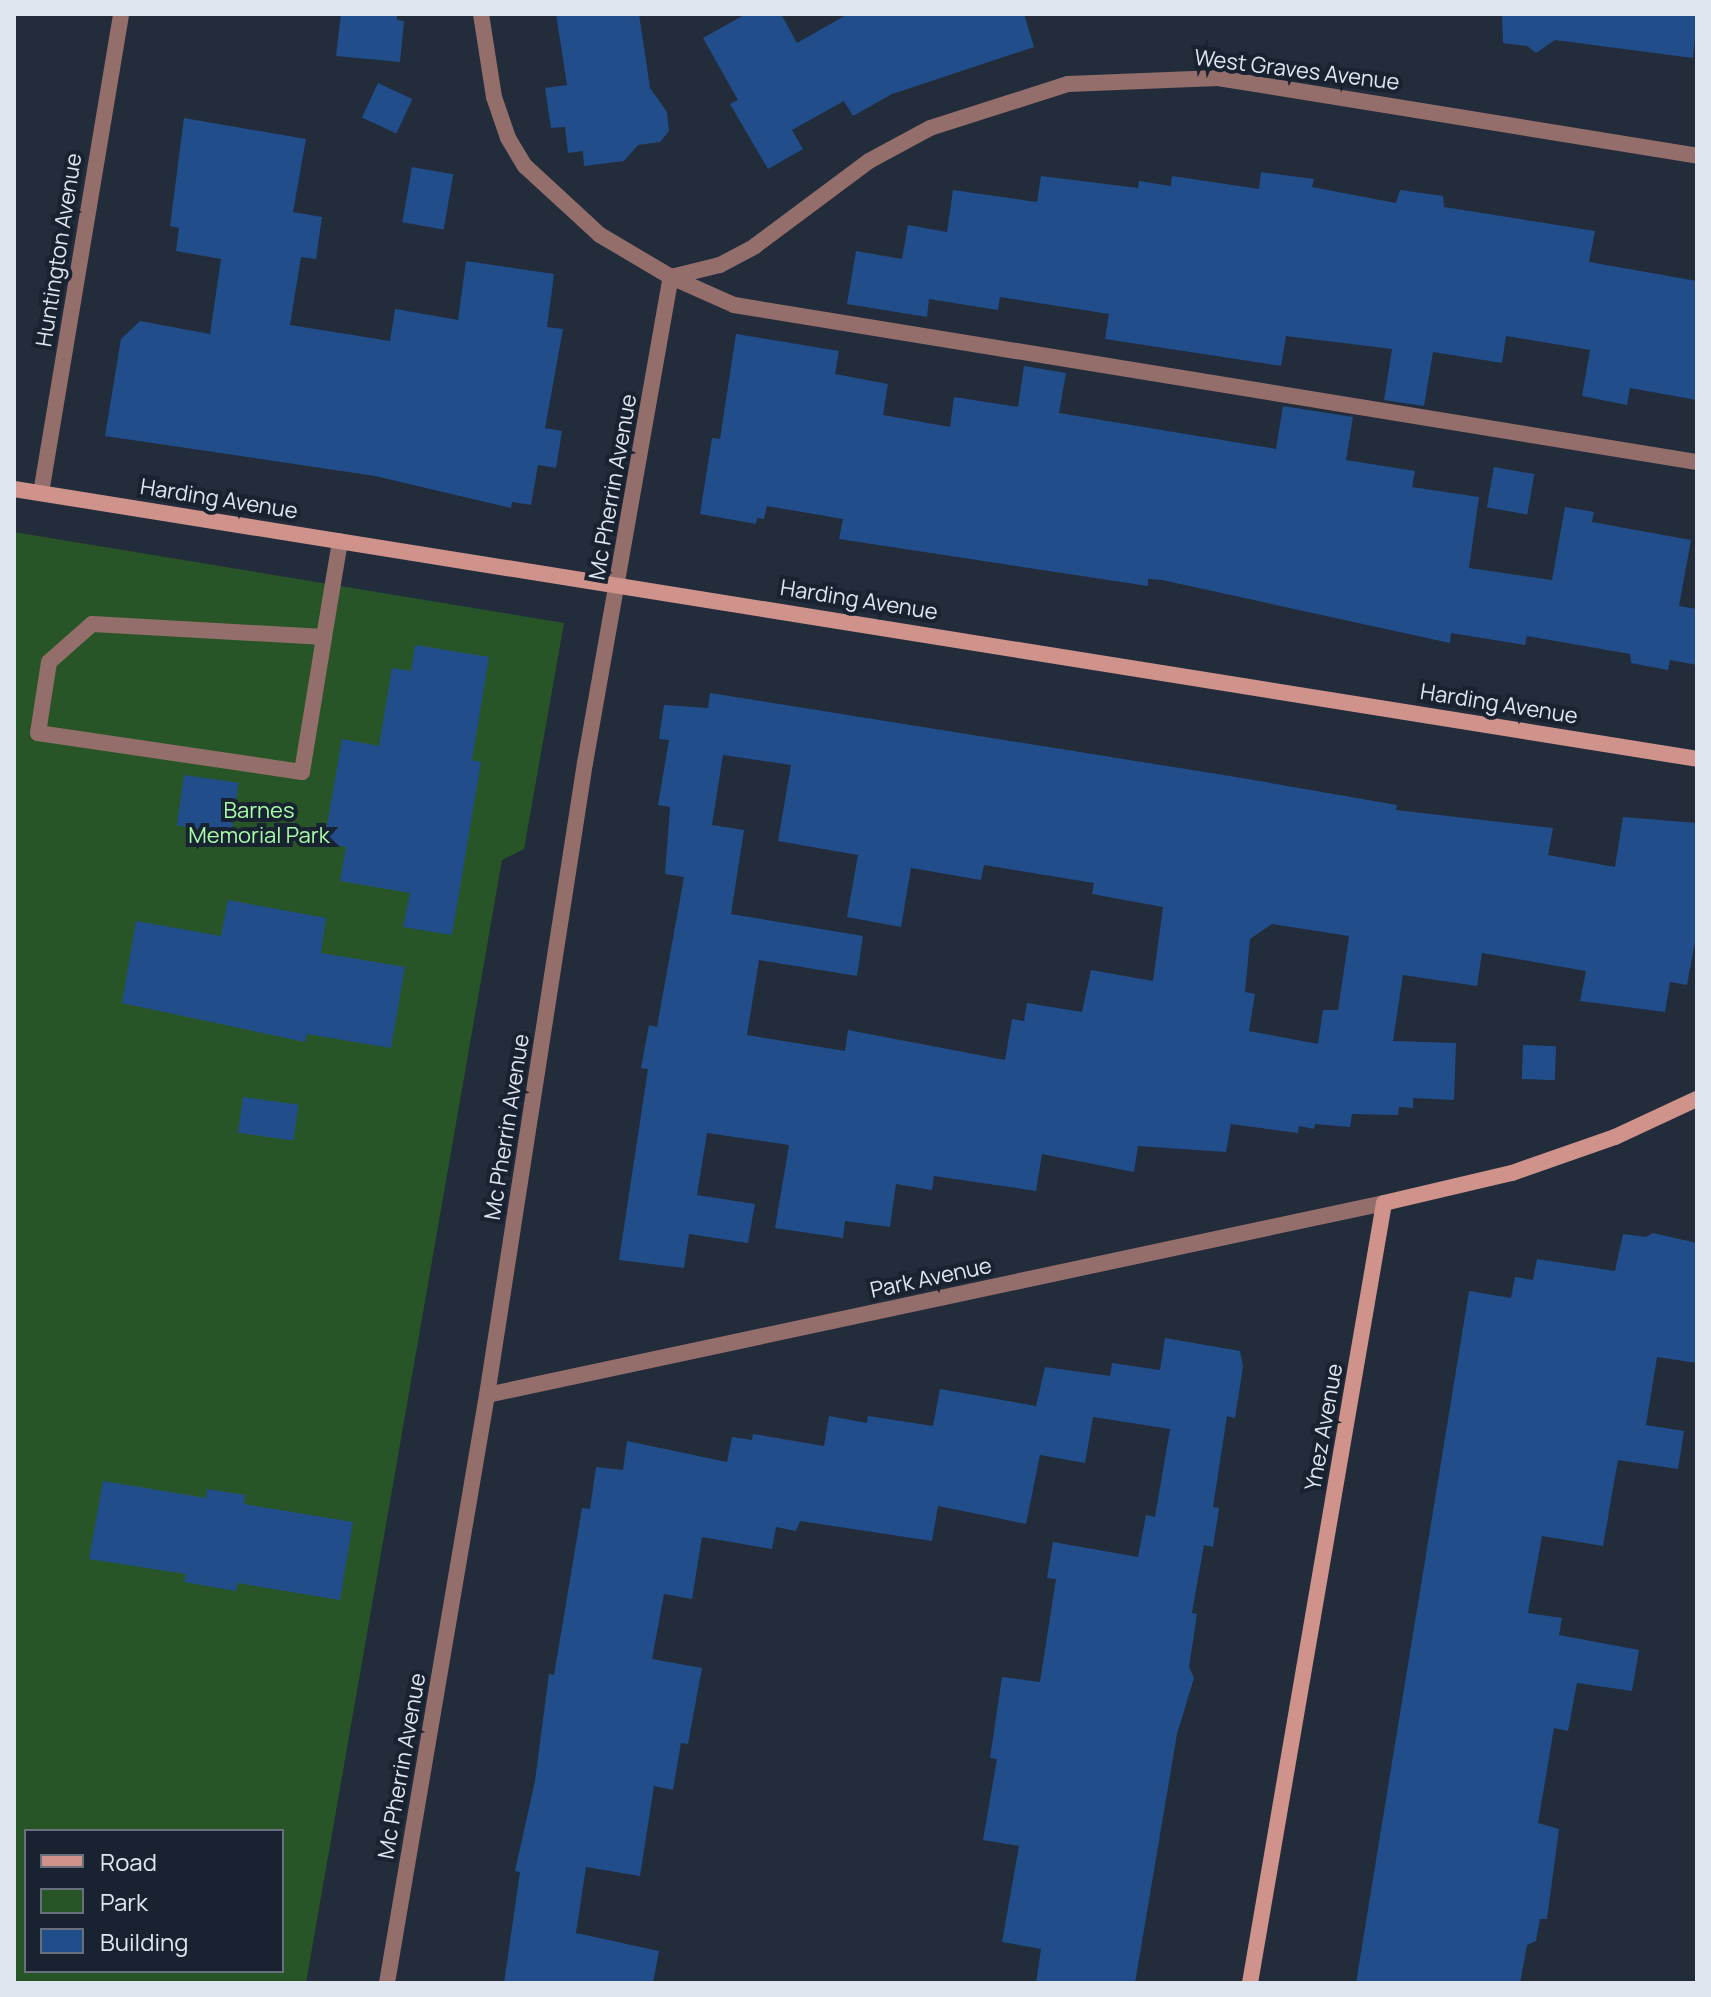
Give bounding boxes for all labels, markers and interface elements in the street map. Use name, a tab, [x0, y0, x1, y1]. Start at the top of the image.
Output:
street label: West Graves Avenue	[1193, 44, 1401, 96]
street label: Huntington Avenue	[31, 151, 87, 349]
street label: Mc Pherrin Avenue	[584, 392, 642, 582]
street label: Harding Avenue	[138, 474, 300, 524]
street label: Harding Avenue	[778, 575, 940, 625]
street label: Harding Avenue	[1418, 679, 1580, 729]
park label: Barnes Memorial Park	[188, 797, 330, 848]
street label: Mc Pherrin Avenue	[479, 1032, 535, 1222]
street label: Park Avenue	[868, 1252, 994, 1304]
street label: Ynez Avenue	[1300, 1362, 1348, 1492]
street label: Mc Pherrin Avenue	[373, 1671, 431, 1861]
legend	[24, 1829, 284, 1973]
text: Road	[100, 1845, 157, 1878]
text: Park	[100, 1885, 148, 1918]
text: Building	[100, 1925, 188, 1958]

